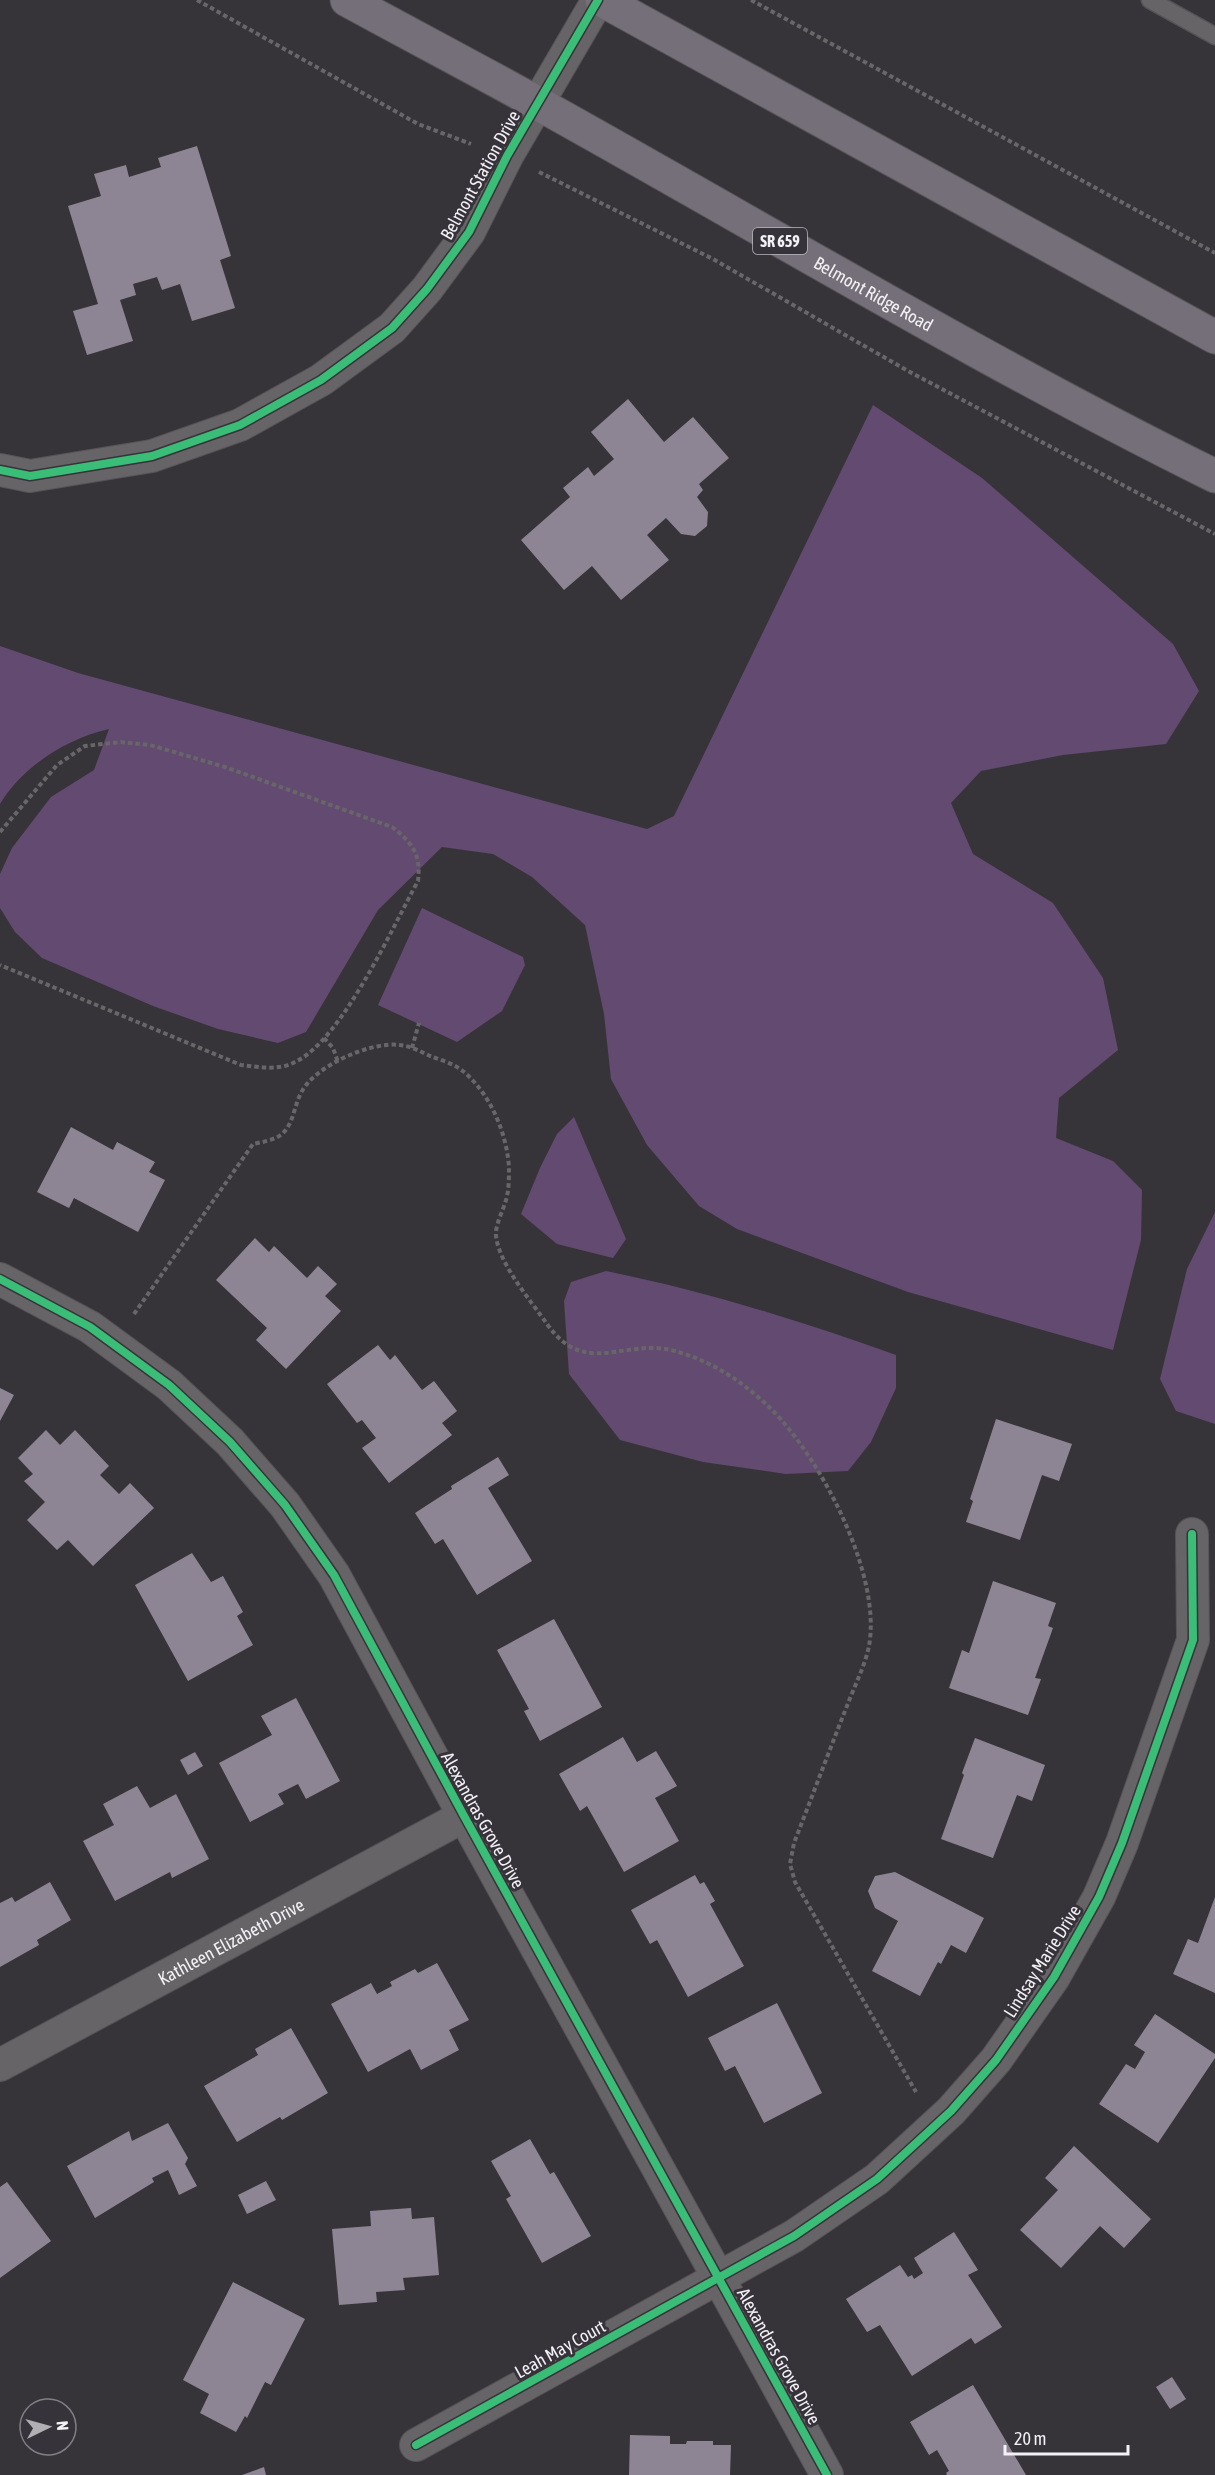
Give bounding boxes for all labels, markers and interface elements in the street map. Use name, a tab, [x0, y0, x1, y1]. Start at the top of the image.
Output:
street label: Belmont Station Drive	[436, 107, 524, 243]
road number: SR 659	[753, 228, 807, 254]
street label: Belmont Ridge Road	[810, 252, 937, 335]
street label: Alexandras Grove Drive	[437, 1748, 529, 1892]
street label: Kathleen Elizabeth Drive	[154, 1893, 307, 1989]
street label: Lindsay Marie Drive	[999, 1901, 1085, 2021]
street label: Alexandras Grove Drive	[733, 2284, 825, 2428]
street label: Leah May Court	[511, 2315, 609, 2383]
north arrow	[18, 2397, 78, 2457]
scale bar	[1005, 2418, 1128, 2456]
text: N	[54, 2420, 72, 2431]
text: 20 m	[1014, 2428, 1046, 2449]

